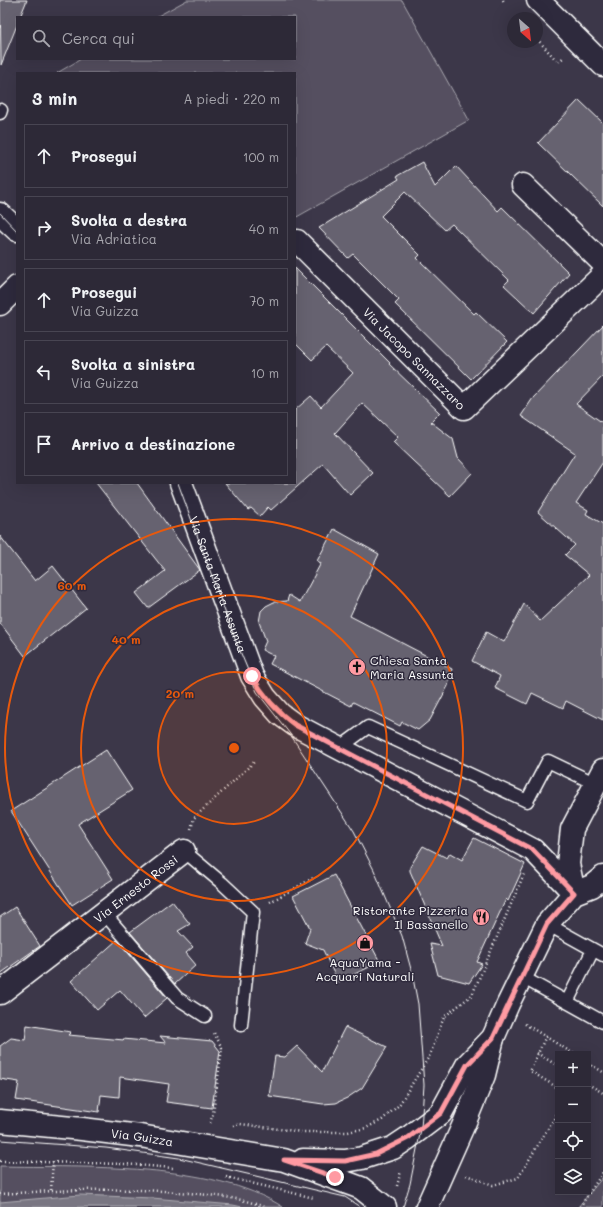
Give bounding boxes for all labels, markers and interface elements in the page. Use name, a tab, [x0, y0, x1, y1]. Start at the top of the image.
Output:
north arrow	[507, 12, 543, 48]
search box	[16, 16, 296, 60]
icon: search	[30, 27, 52, 49]
text: Cerca qui	[62, 28, 135, 48]
text: 3 min	[32, 87, 77, 109]
text: A piedi · 220 m	[184, 90, 280, 107]
icon: ahead	[33, 145, 55, 167]
text: Prosegui	[71, 146, 137, 166]
text: 100 m	[243, 148, 279, 165]
text: Svolta a destra	[71, 210, 187, 230]
icon: right	[33, 217, 55, 239]
text: 40 m	[249, 220, 279, 237]
text: Via Adriatica	[71, 230, 157, 247]
text: Prosegui	[71, 282, 137, 302]
icon: ahead	[33, 289, 55, 311]
text: 70 m	[249, 292, 279, 309]
text: Via Guizza	[71, 302, 139, 319]
street label: Via Jacopo Sannazzaro	[360, 304, 469, 413]
text: Svolta a sinistra	[71, 354, 195, 374]
icon: left	[33, 361, 55, 383]
text: 10 m	[251, 364, 279, 381]
text: Via Guizza	[71, 374, 139, 391]
icon: arrive	[33, 433, 55, 455]
text: Arrivo a destinazione	[71, 434, 235, 454]
street label: Via Santa Maria Assunta	[186, 514, 251, 655]
text: 60 m	[58, 577, 86, 593]
text: 40 m	[111, 631, 141, 647]
place label: Chiesa Santa Maria Assunta	[370, 652, 454, 682]
church icon: Chiesa Santa Maria Assunta	[347, 657, 367, 677]
route start	[243, 667, 261, 685]
text: 20 m	[166, 685, 194, 701]
centre of rings	[227, 741, 241, 755]
street label: Via Ernesto Rossi	[90, 851, 181, 926]
place label: Ristorante Pizzeria Il Bassanello	[353, 902, 468, 932]
restaurant icon: Ristorante Pizzeria Il Bassanello	[471, 907, 491, 927]
shop icon: AquaYama - Acquari Naturali	[355, 933, 375, 953]
place label: AquaYama - Acquari Naturali	[316, 954, 415, 984]
map controls	[555, 1051, 591, 1195]
button: +	[555, 1051, 591, 1087]
button: −	[555, 1087, 591, 1123]
button: locate	[555, 1123, 591, 1159]
street label: Via Guizza	[110, 1125, 174, 1149]
button: layers	[555, 1159, 591, 1195]
route end	[326, 1168, 344, 1186]

